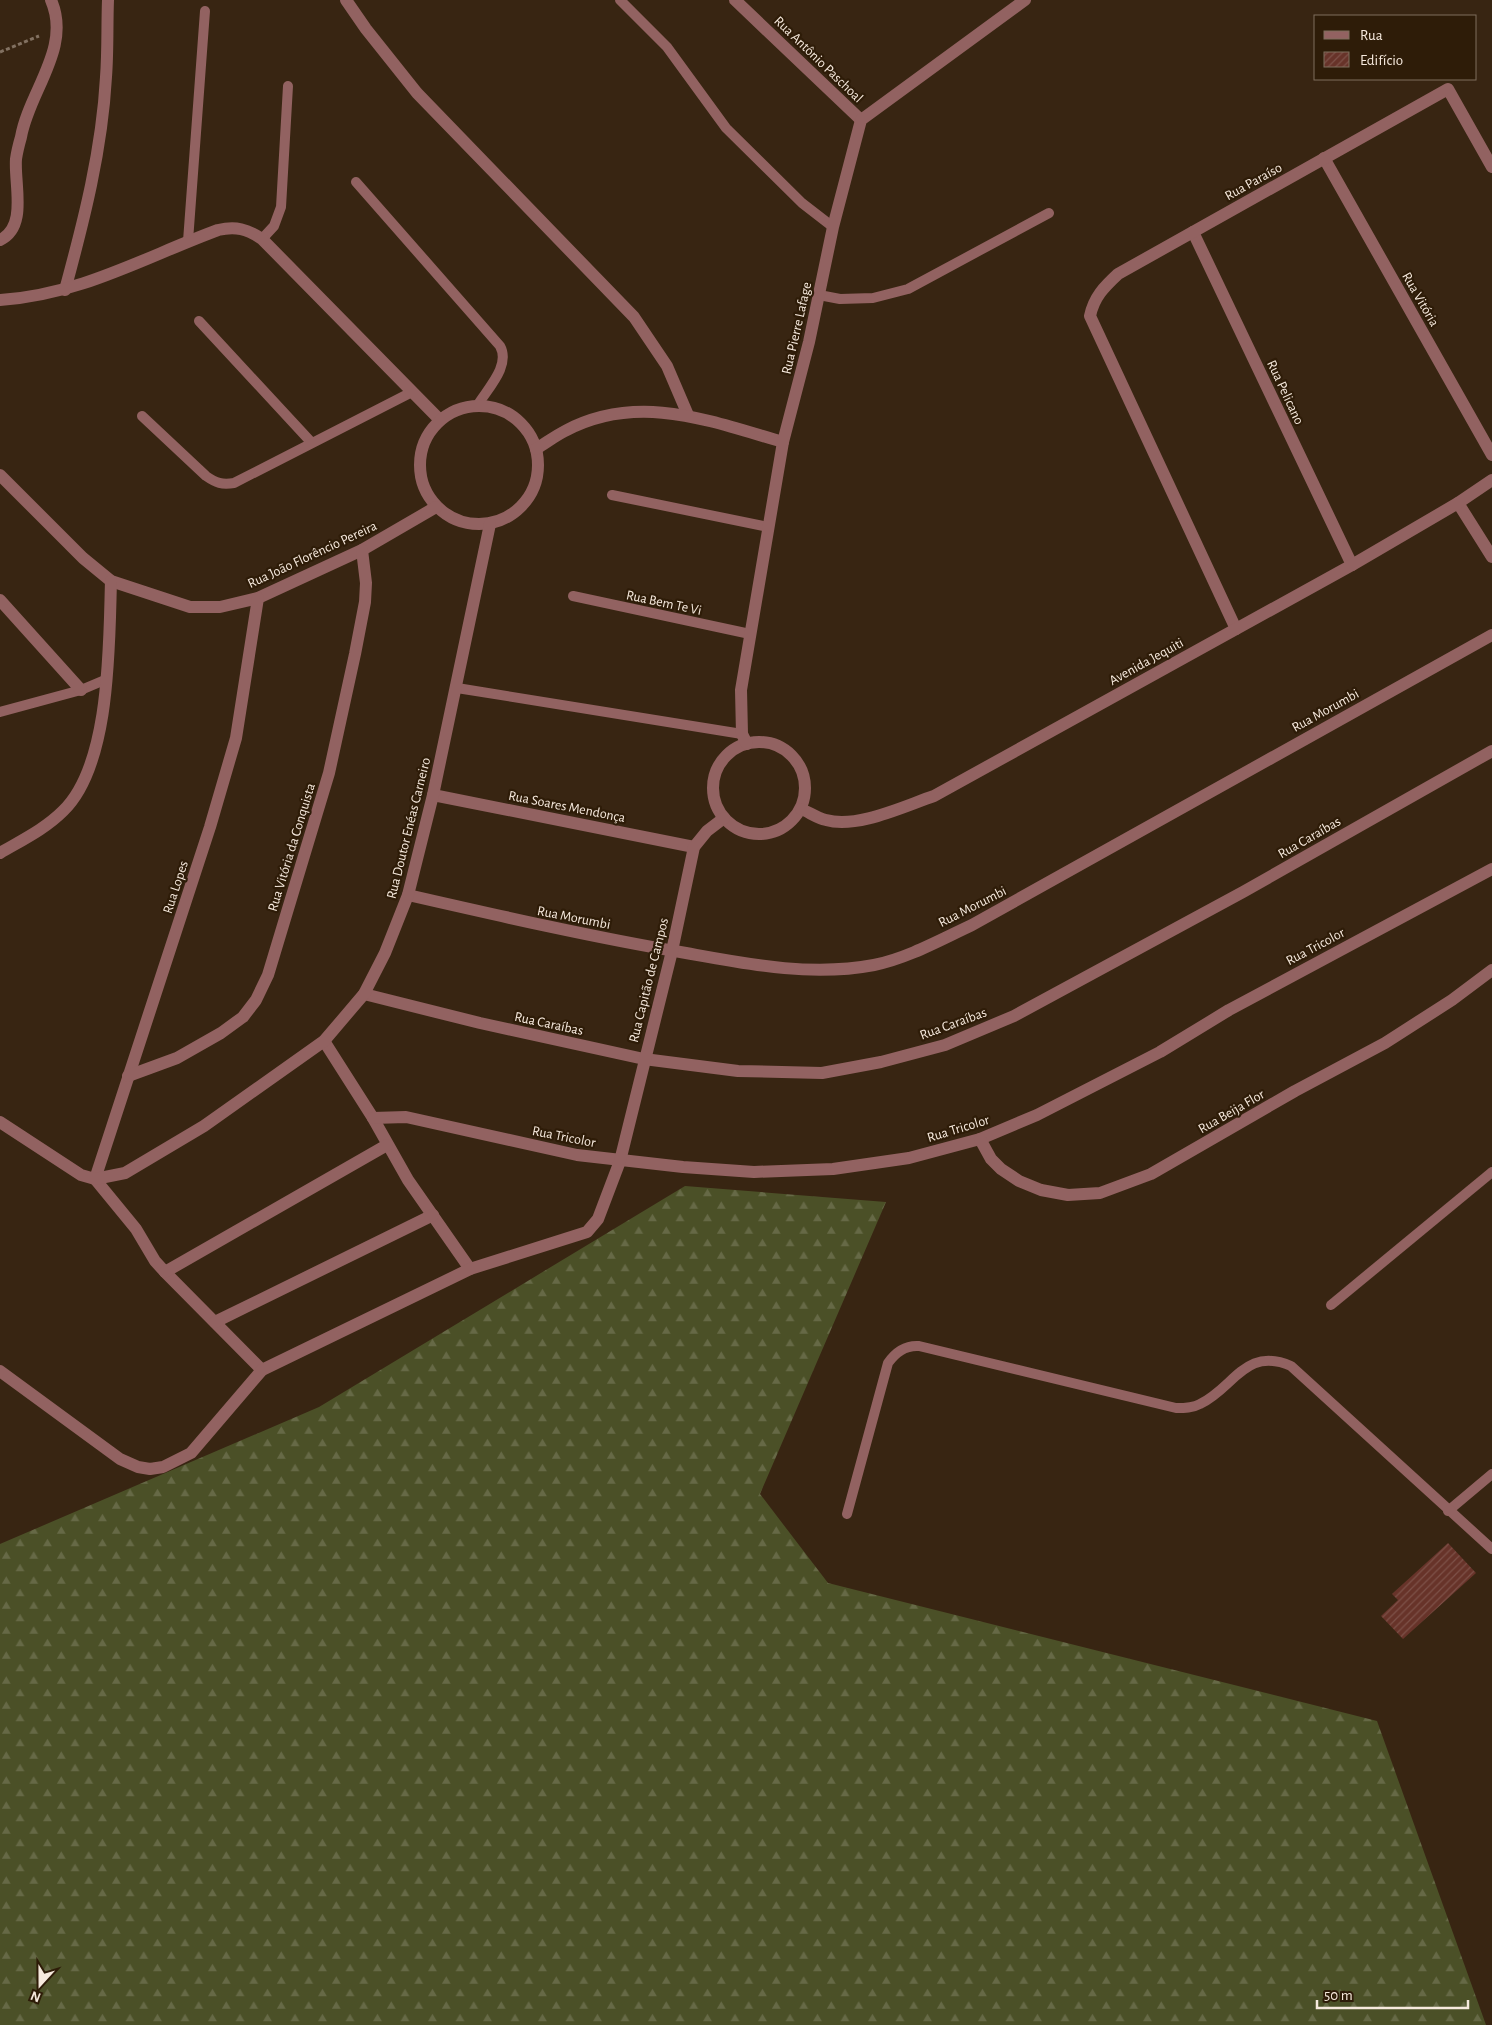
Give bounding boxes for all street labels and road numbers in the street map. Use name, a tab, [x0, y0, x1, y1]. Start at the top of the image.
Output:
street label: Rua Antônio Paschoal	[771, 14, 865, 106]
street label: Rua Paraíso	[1223, 160, 1285, 203]
street label: Rua Vitória	[1399, 270, 1441, 329]
street label: Rua Pierre Lafage	[780, 281, 814, 376]
street label: Rua Pelicano	[1264, 358, 1306, 427]
street label: Rua João Florêncio Pereira	[246, 519, 380, 591]
street label: Rua Bem Te Vi	[625, 588, 703, 618]
street label: Avenida Jequiti	[1107, 636, 1186, 688]
street label: Rua Morumbi	[1290, 687, 1361, 735]
street label: Rua Doutor Enéas Carneiro	[385, 756, 433, 900]
street label: Rua Vitória da Conquista	[266, 781, 318, 913]
street label: Rua Soares Mendonça	[507, 789, 627, 825]
street label: Rua Caraíbas	[1276, 814, 1343, 861]
street label: Rua Lopes	[161, 859, 191, 915]
street label: Rua Morumbi	[936, 884, 1009, 930]
street label: Rua Morumbi	[536, 904, 612, 932]
street label: Rua Capitão de Campos	[627, 917, 671, 1044]
street label: Rua Tricolor	[1284, 925, 1348, 968]
street label: Rua Caraíbas	[918, 1005, 989, 1043]
street label: Rua Caraíbas	[513, 1010, 585, 1038]
street label: Rua Beija Flor	[1196, 1087, 1267, 1136]
street label: Rua Tricolor	[926, 1113, 992, 1145]
street label: Rua Tricolor	[531, 1124, 597, 1150]

